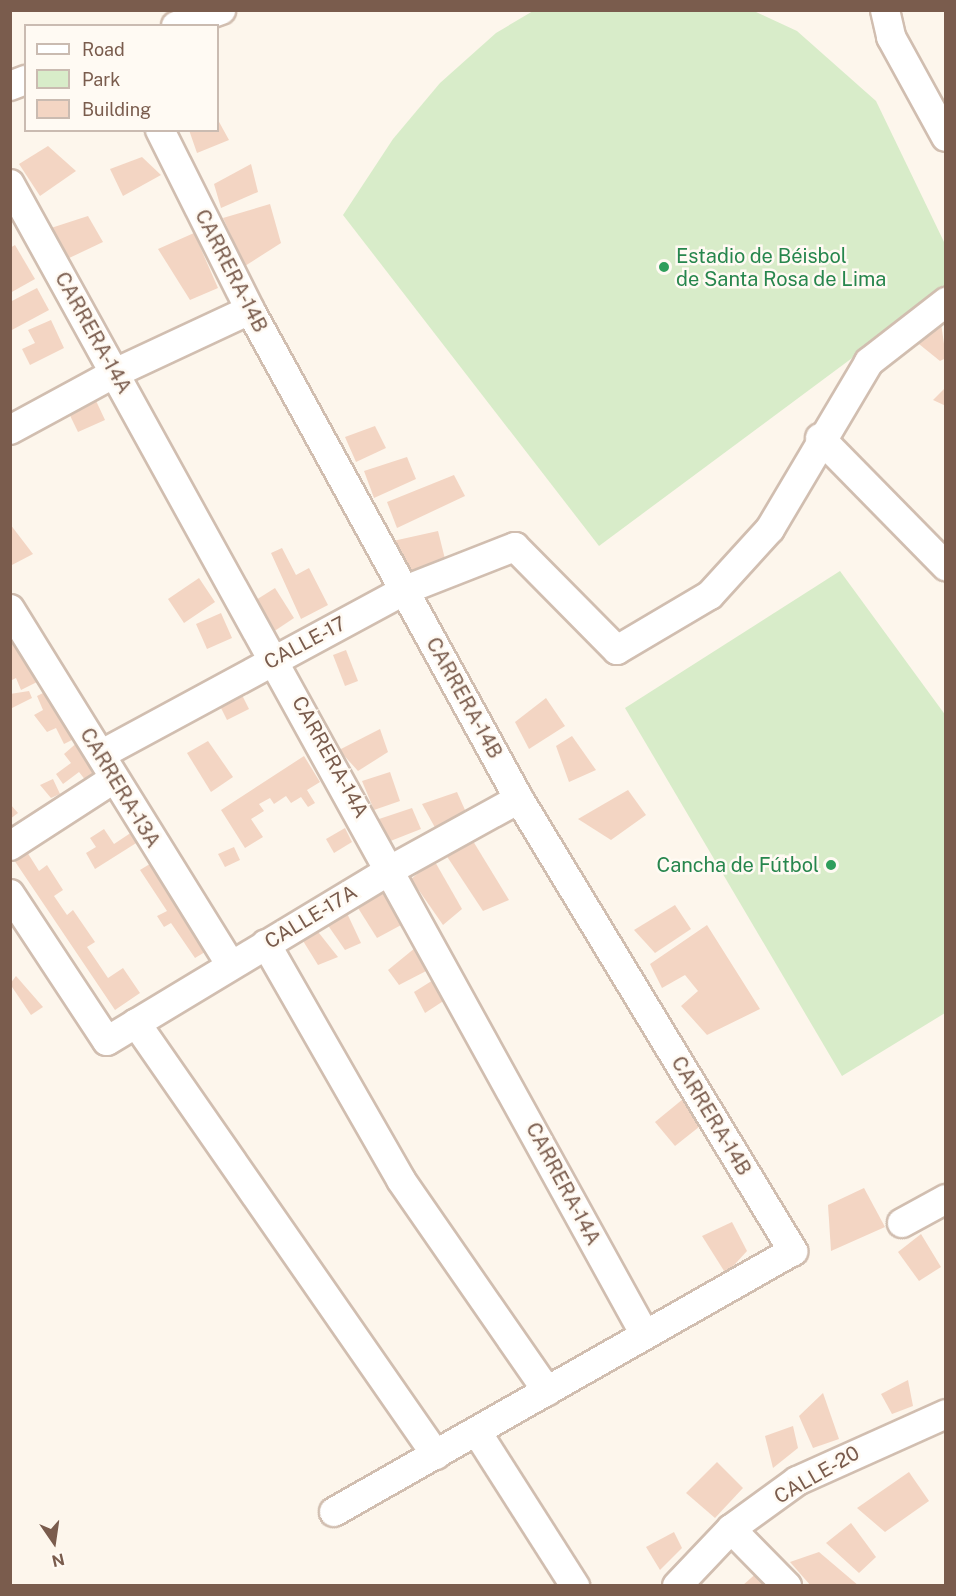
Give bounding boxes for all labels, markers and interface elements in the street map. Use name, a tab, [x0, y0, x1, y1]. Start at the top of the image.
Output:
legend	[24, 24, 219, 132]
text: Road	[82, 39, 125, 60]
text: Park	[82, 69, 120, 90]
text: Building	[82, 99, 151, 120]
street label: CARRERA-14B	[190, 206, 272, 336]
place label: Estadio de Béisbol de Santa Rosa de Lima	[676, 244, 887, 291]
marker: Estadio de Béisbol de Santa Rosa de Lima	[657, 260, 671, 274]
street label: CARRERA-14A	[50, 268, 136, 398]
street label: CALLE-17	[260, 612, 350, 674]
street label: CARRERA-14B	[421, 633, 507, 763]
street label: CARRERA-14A	[287, 692, 373, 822]
street label: CARRERA-13A	[75, 724, 165, 852]
place label: Cancha de Fútbol	[656, 853, 819, 877]
marker: Cancha de Fútbol	[824, 858, 838, 872]
street label: CALLE-17A	[261, 880, 361, 954]
street label: CARRERA-14B	[666, 1052, 756, 1180]
street label: CARRERA-14A	[521, 1119, 605, 1249]
street label: CALLE-20	[770, 1441, 864, 1509]
north arrow	[24, 1512, 84, 1572]
text: N	[50, 1549, 66, 1571]

